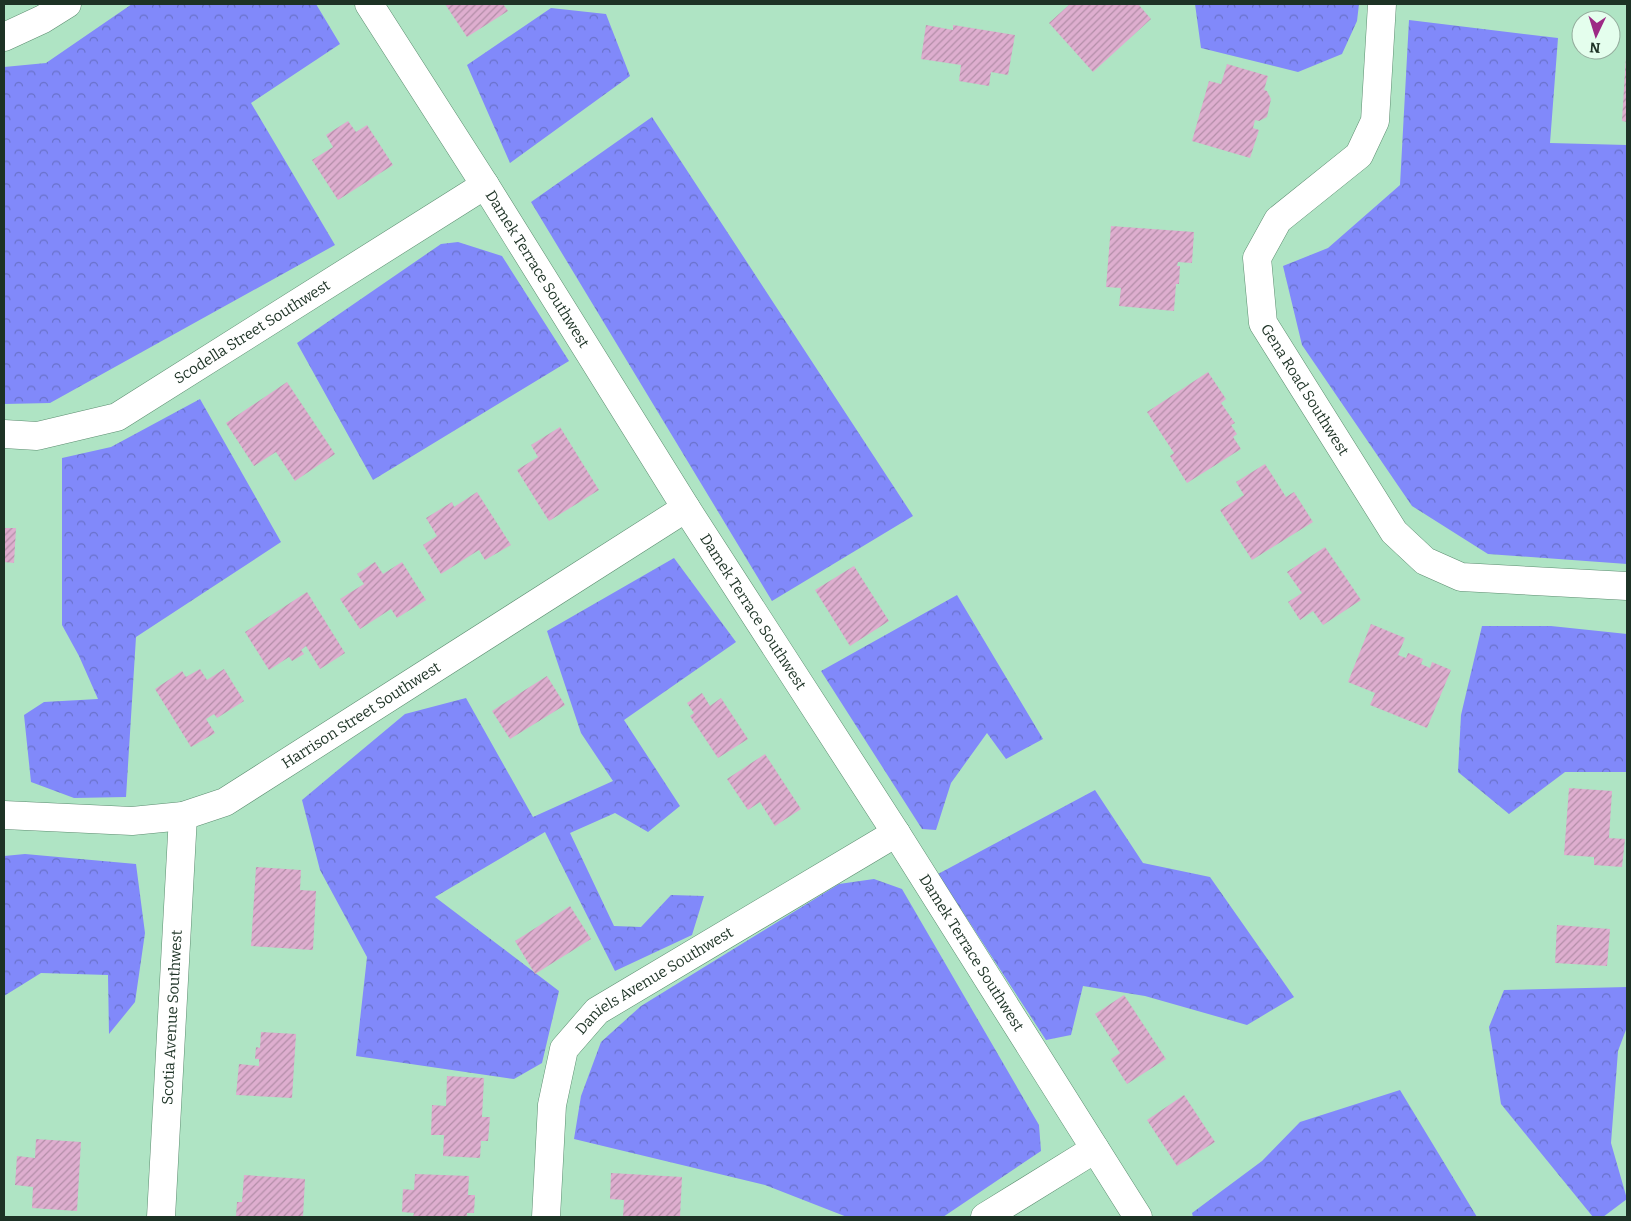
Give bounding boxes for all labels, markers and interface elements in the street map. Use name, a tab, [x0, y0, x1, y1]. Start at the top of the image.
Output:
north arrow	[1571, 10, 1621, 60]
text: N	[1589, 39, 1601, 56]
street label: Damek Terrace Southwest	[482, 187, 593, 352]
street label: Scodella Street Southwest	[171, 276, 334, 388]
street label: Gena Road Southwest	[1257, 321, 1353, 459]
street label: Damek Terrace Southwest	[696, 530, 810, 694]
street label: Harrison Street Southwest	[278, 658, 444, 772]
street label: Damek Terrace Southwest	[915, 871, 1028, 1035]
street label: Daniels Avenue Southwest	[572, 923, 737, 1038]
street label: Scotia Avenue Southwest	[158, 929, 186, 1105]

